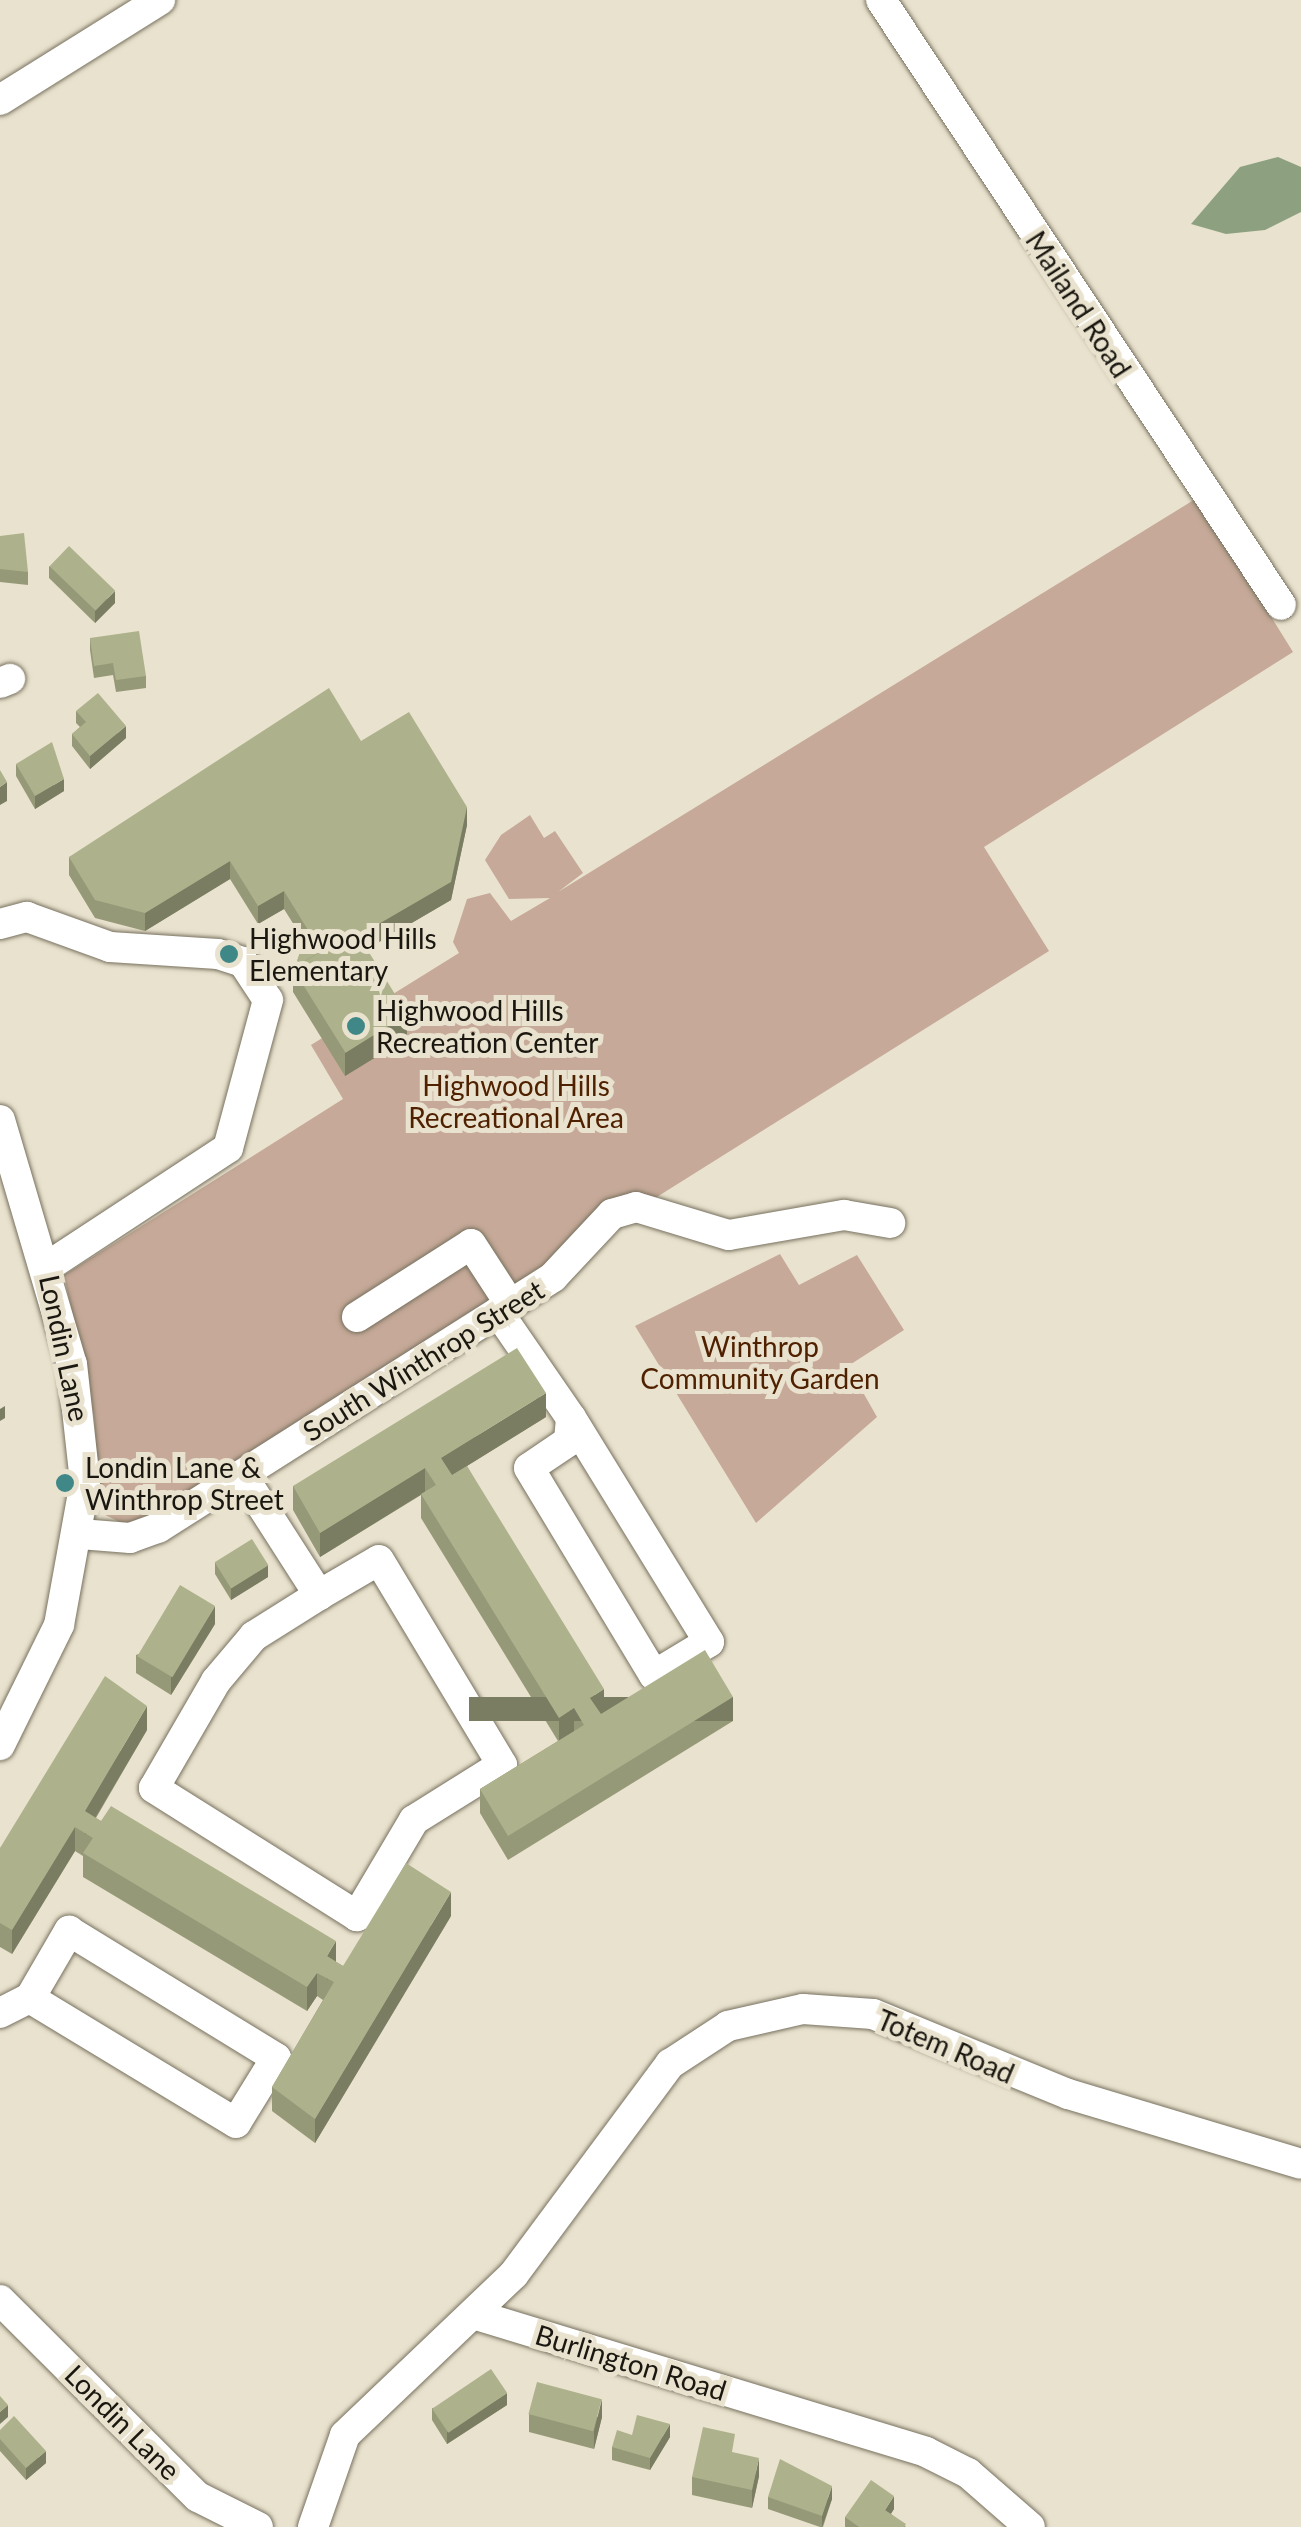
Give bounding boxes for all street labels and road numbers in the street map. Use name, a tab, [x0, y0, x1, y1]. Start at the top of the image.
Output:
street label: Mailand Road	[1019, 225, 1139, 383]
street label: Londin Lane	[33, 1272, 97, 1424]
street label: South Winthrop Street	[296, 1272, 550, 1448]
street label: Totem Road	[872, 2002, 1020, 2090]
street label: Burlington Road	[531, 2317, 731, 2407]
street label: Londin Lane	[59, 2358, 187, 2486]

